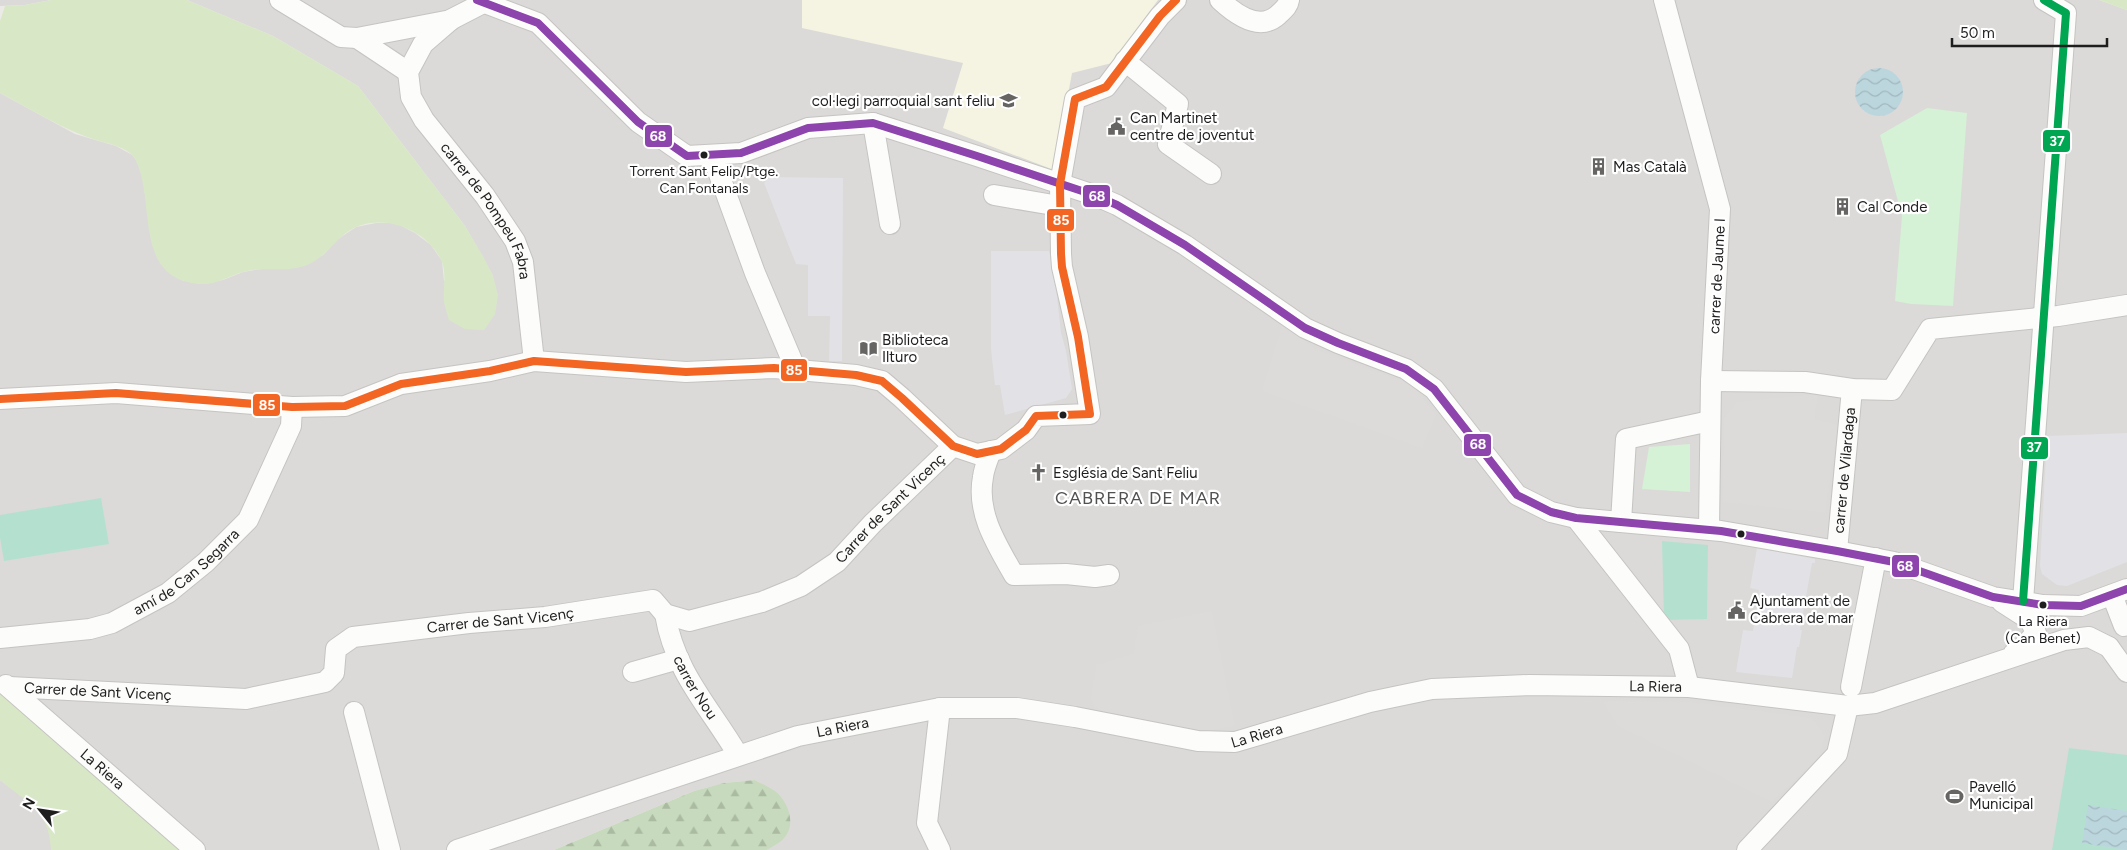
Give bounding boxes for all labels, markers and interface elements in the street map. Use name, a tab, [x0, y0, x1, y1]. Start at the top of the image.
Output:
scale bar	[1952, 15, 2107, 47]
text: 50 m	[1960, 24, 1995, 42]
school or university icon: col·legi parroquial sant feliu	[999, 91, 1019, 111]
place label: col·legi parroquial sant feliu	[812, 92, 995, 110]
place label: Can Martinet centre de joventut	[1130, 109, 1255, 144]
public building icon: Can Martinet centre de joventut	[1106, 117, 1126, 137]
line badge: 68	[644, 124, 673, 148]
text: 68	[650, 128, 666, 145]
line badge: 37	[2042, 129, 2071, 153]
text: 37	[2049, 133, 2065, 150]
street label: carrer de Pompeu Fabra	[437, 139, 534, 280]
marker: Torrent Sant Felip/Ptge. Can Fontanals	[699, 150, 709, 160]
building icon: Mas Català	[1589, 157, 1609, 177]
place label: Mas Català	[1613, 158, 1687, 176]
place label: Torrent Sant Felip/Ptge. Can Fontanals	[630, 163, 778, 197]
line badge: 68	[1082, 184, 1111, 208]
text: 68	[1089, 188, 1105, 205]
building icon: Cal Conde	[1833, 197, 1853, 217]
place label: Cal Conde	[1857, 198, 1927, 216]
line badge: 85	[1046, 208, 1075, 232]
text: 85	[1053, 212, 1069, 229]
street label: carrer de Jaume I	[1705, 218, 1729, 334]
place label: Biblioteca Ilturo	[882, 331, 949, 366]
library icon: Biblioteca Ilturo	[858, 339, 878, 359]
line badge: 85	[780, 358, 808, 382]
text: 85	[786, 362, 802, 379]
line badge: 85	[252, 393, 281, 417]
text: 85	[259, 397, 275, 414]
street label: carrer de Vilardaga	[1830, 407, 1859, 534]
unlabelled marker	[1058, 410, 1068, 420]
line badge: 68	[1463, 433, 1492, 457]
text: 68	[1470, 436, 1486, 453]
line badge: 37	[2020, 436, 2049, 460]
text: 37	[2026, 439, 2042, 456]
street label: Carrer de Sant Vicenç	[832, 450, 949, 567]
church icon: Església de Sant Feliu	[1029, 463, 1049, 483]
place label: Església de Sant Feliu	[1053, 464, 1198, 482]
district label: CABRERA DE MAR	[1055, 487, 1221, 509]
street label: amí de Can Segarra	[130, 525, 243, 619]
unlabelled marker	[1736, 529, 1746, 539]
line badge: 68	[1891, 554, 1920, 578]
text: 68	[1897, 558, 1913, 575]
place label: Ajuntament de Cabrera de mar	[1750, 592, 1853, 627]
public building icon: Ajuntament de Cabrera de mar	[1726, 600, 1746, 620]
marker: La Riera (Can Benet)	[2038, 600, 2048, 610]
street label: Carrer de Sant Vicenç	[426, 604, 575, 637]
place label: La Riera (Can Benet)	[2005, 613, 2081, 647]
street label: carrer Nou	[669, 653, 721, 723]
street label: La Riera	[1629, 677, 1682, 696]
street label: Carrer de Sant Vicenç	[24, 679, 172, 704]
street label: La Riera	[815, 713, 870, 741]
street label: La Riera	[1229, 719, 1285, 752]
street label: La Riera	[77, 745, 128, 793]
place label: Pavelló Municipal	[1969, 778, 2033, 813]
north arrow	[15, 785, 65, 835]
sports icon: Pavelló Municipal	[1945, 786, 1965, 806]
text: N	[19, 795, 39, 813]

